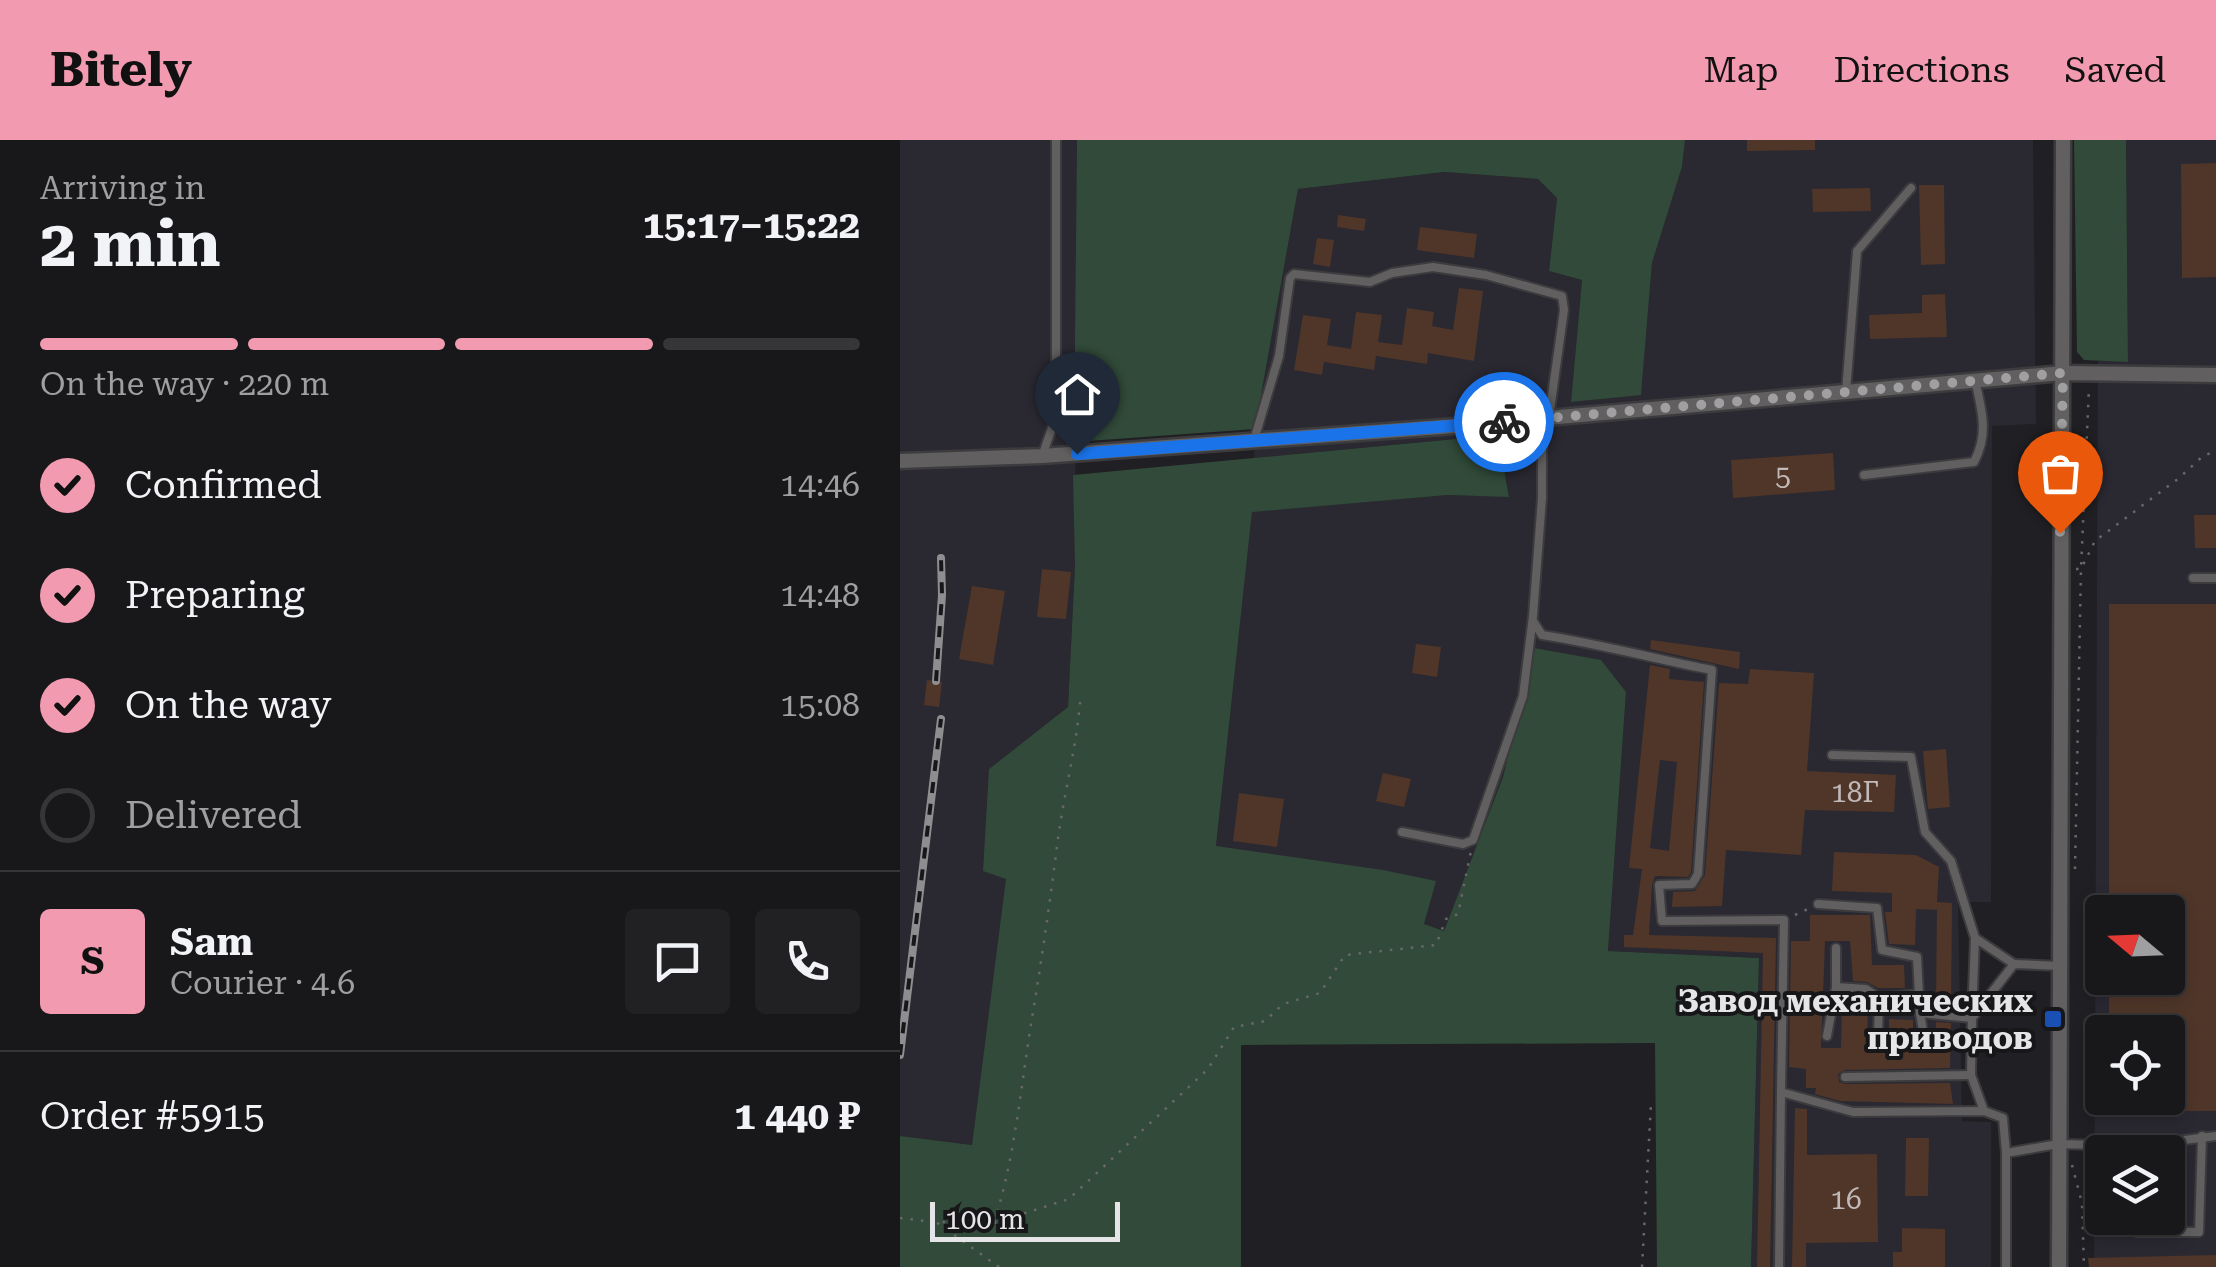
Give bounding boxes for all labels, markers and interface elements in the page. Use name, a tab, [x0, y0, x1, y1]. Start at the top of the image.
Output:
text: Bitely	[50, 42, 192, 98]
text: Map	[1704, 50, 1778, 91]
text: Directions	[1833, 50, 2010, 91]
text: Saved	[2065, 50, 2166, 91]
text: Arriving in	[40, 169, 205, 207]
text: 15:17–15:22	[643, 203, 860, 247]
text: 2 min	[40, 206, 221, 282]
pin	[1035, 352, 1120, 455]
text: On the way · 220 m	[40, 365, 329, 403]
icon: home	[1050, 367, 1105, 422]
courier	[1454, 372, 1554, 472]
icon: bike	[1477, 395, 1532, 450]
pin	[2018, 431, 2103, 534]
icon: bag	[2033, 446, 2088, 501]
icon: check	[40, 458, 95, 513]
house number: 5	[1775, 459, 1791, 492]
text: Confirmed	[125, 463, 322, 507]
text: 14:46	[780, 466, 860, 504]
icon: check	[40, 568, 95, 623]
text: Preparing	[125, 573, 305, 617]
text: 14:48	[780, 576, 860, 614]
icon: check	[40, 678, 95, 733]
text: On the way	[125, 683, 331, 727]
text: 15:08	[780, 686, 860, 724]
house number: 18Г	[1831, 776, 1879, 809]
text: Delivered	[125, 793, 302, 837]
north arrow	[2085, 895, 2185, 995]
map controls	[2085, 895, 2185, 1235]
button: chat	[625, 909, 730, 1014]
button: phone	[755, 909, 860, 1014]
text: Sam	[170, 920, 253, 964]
text: S	[81, 939, 104, 983]
text: Courier · 4.6	[170, 964, 355, 1002]
place label: Завод механических приводов	[1678, 982, 2033, 1057]
marker: Завод механических приводов	[2042, 1008, 2064, 1030]
button: locate	[2085, 1015, 2185, 1115]
text: Order #5915	[40, 1094, 265, 1138]
text: 1 440 ₽	[734, 1094, 860, 1138]
button: layers	[2085, 1135, 2185, 1235]
house number: 16	[1830, 1183, 1862, 1216]
scale bar	[930, 1197, 1120, 1242]
text: 100 m	[945, 1203, 1025, 1236]

